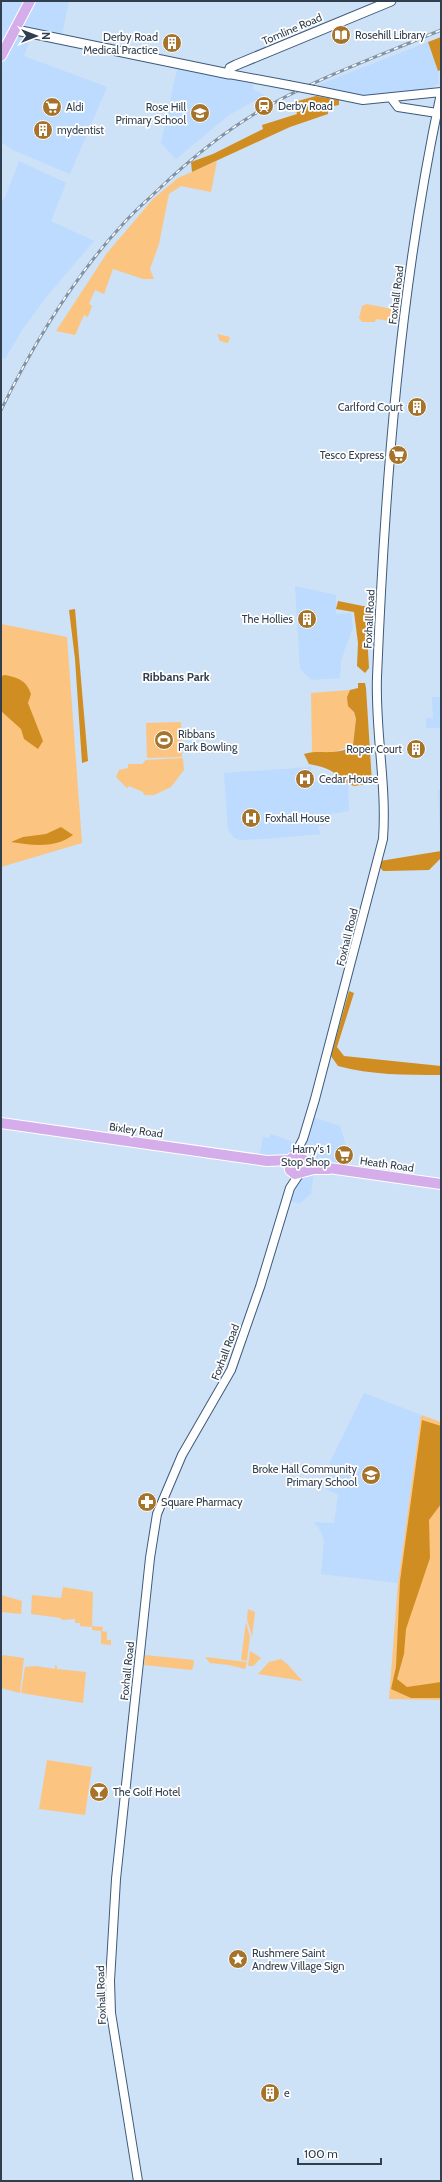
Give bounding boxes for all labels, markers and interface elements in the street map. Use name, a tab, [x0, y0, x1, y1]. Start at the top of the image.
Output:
street label: Tomline Road	[260, 10, 324, 48]
north arrow	[16, 16, 56, 56]
library icon: Rosehill Library	[330, 24, 352, 46]
place label: Rosehill Library	[355, 28, 426, 42]
place label: Derby Road Medical Practice	[83, 30, 158, 57]
text: N	[39, 32, 53, 40]
building icon: Derby Road Medical Practice	[161, 32, 183, 54]
station icon: Derby Road	[253, 95, 275, 117]
supermarket icon: Aldi	[41, 96, 63, 118]
place label: Derby Road	[278, 99, 333, 113]
place label: Aldi	[66, 100, 84, 114]
place label: Rose Hill Primary School	[115, 100, 186, 127]
school or university icon: Rose Hill Primary School	[189, 102, 211, 124]
building icon: mydentist	[32, 119, 54, 141]
place label: mydentist	[57, 123, 104, 137]
street label: Foxhall Road	[385, 265, 407, 325]
building icon: Carlford Court	[406, 396, 428, 418]
place label: Carlford Court	[338, 400, 403, 414]
supermarket icon: Tesco Express	[387, 444, 409, 466]
place label: Tesco Express	[320, 448, 384, 462]
street label: Foxhall Road	[360, 589, 378, 649]
building icon: The Hollies	[296, 608, 318, 630]
place label: The Hollies	[242, 612, 293, 626]
district label: Ribbans Park	[142, 669, 210, 684]
place label: Ribbans Park Bowling	[178, 727, 238, 754]
sports icon: Ribbans Park Bowling	[153, 729, 175, 751]
building icon: Roper Court	[405, 738, 427, 760]
place label: Roper Court	[346, 742, 402, 756]
hospital icon: Cedar House	[294, 768, 316, 790]
place label: Cedar House	[319, 772, 379, 786]
hospital icon: Foxhall House	[240, 807, 262, 829]
place label: Foxhall House	[265, 811, 330, 825]
street label: Foxhall Road	[333, 907, 361, 967]
street label: Bixley Road	[108, 1119, 164, 1141]
place label: Harry's 1 Stop Shop	[281, 1142, 330, 1169]
supermarket icon: Harry's 1 Stop Shop	[333, 1144, 355, 1166]
street label: Heath Road	[359, 1153, 415, 1175]
street label: Foxhall Road	[208, 1322, 242, 1382]
place label: Broke Hall Community Primary School	[252, 1462, 357, 1489]
school or university icon: Broke Hall Community Primary School	[360, 1464, 382, 1486]
pharmacy icon: Square Pharmacy	[136, 1491, 158, 1513]
place label: Square Pharmacy	[161, 1495, 243, 1509]
street label: Foxhall Road	[117, 1641, 137, 1701]
bar icon: The Golf Hotel	[88, 1781, 110, 1803]
place label: The Golf Hotel	[113, 1785, 181, 1799]
place label: Rushmere Saint Andrew Village Sign	[252, 1946, 344, 1973]
place icon: Rushmere Saint Andrew Village Sign	[227, 1948, 249, 1970]
street label: Foxhall Road	[93, 1965, 109, 2025]
building icon: e	[259, 2082, 281, 2104]
place label: e	[284, 2086, 290, 2100]
scale bar	[298, 2140, 381, 2166]
text: 100 m	[304, 2146, 338, 2161]

